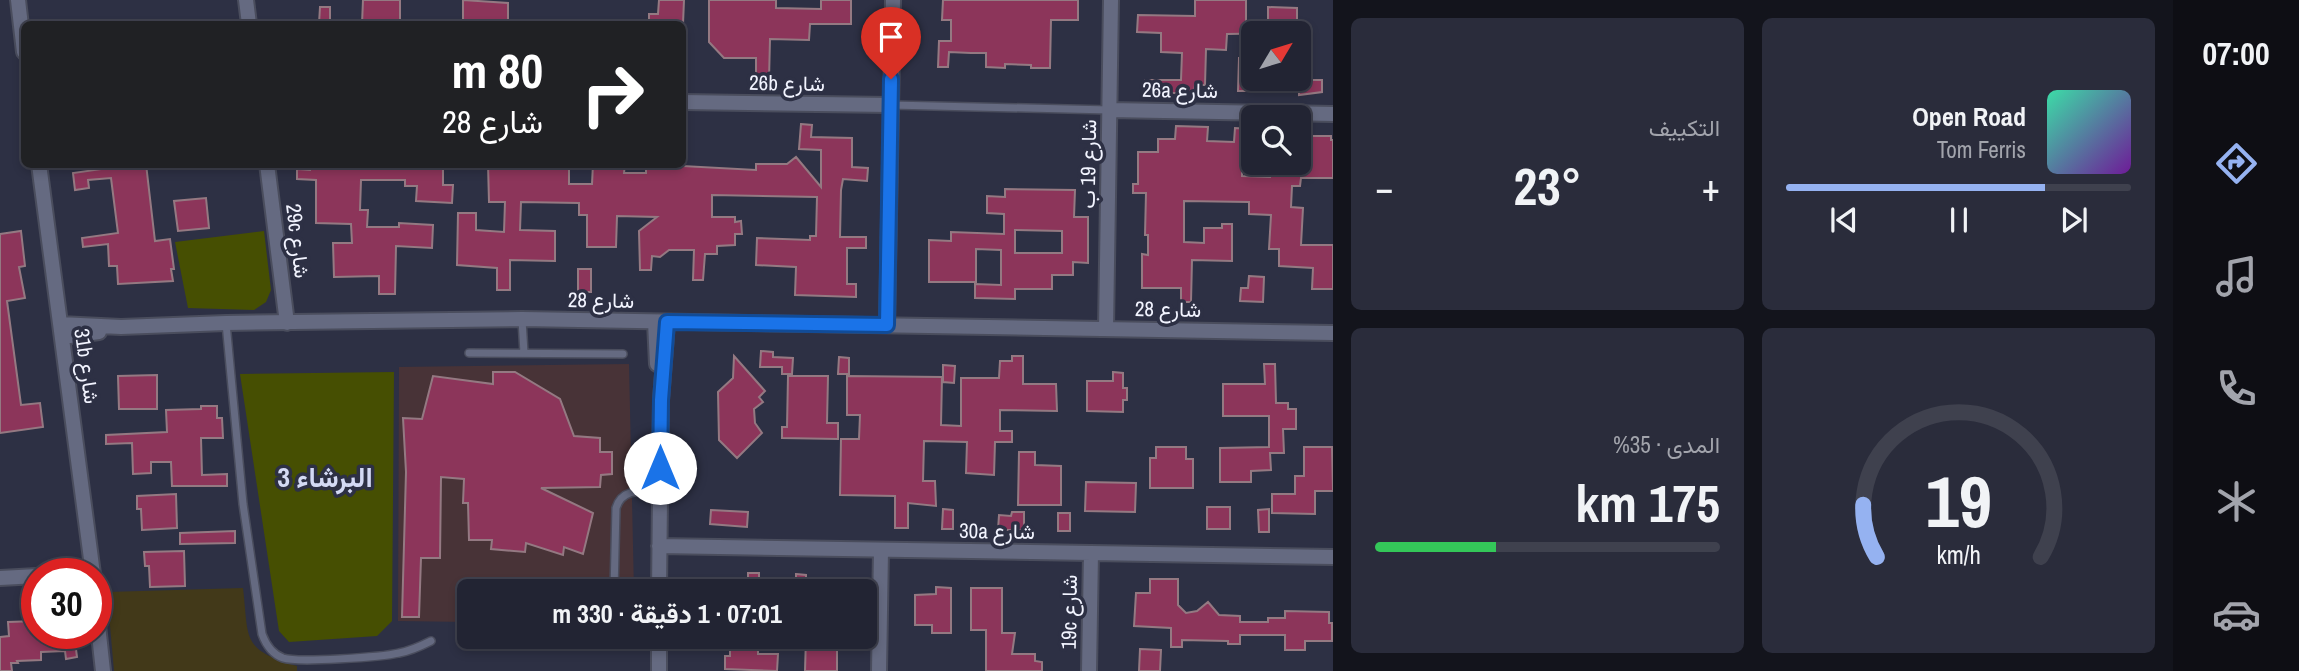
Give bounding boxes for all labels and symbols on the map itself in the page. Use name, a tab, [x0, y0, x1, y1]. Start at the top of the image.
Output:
pin	[861, 7, 921, 79]
north arrow	[1241, 21, 1311, 91]
street label: 26b شارع	[749, 68, 825, 98]
street label: 26a شارع	[1142, 75, 1218, 105]
street label: شارع 19 ب	[1073, 119, 1103, 209]
street label: 29c شارع	[279, 202, 317, 280]
street label: شارع 28	[568, 285, 634, 315]
street label: شارع 28	[1135, 294, 1201, 324]
street label: 31b شارع	[67, 326, 107, 406]
position arrow	[623, 431, 697, 505]
district label: البرشاء 3	[277, 458, 373, 496]
street label: 30a شارع	[959, 516, 1035, 546]
speed limit sign: 30	[21, 558, 112, 649]
street label: 19c شارع	[1054, 574, 1084, 650]

